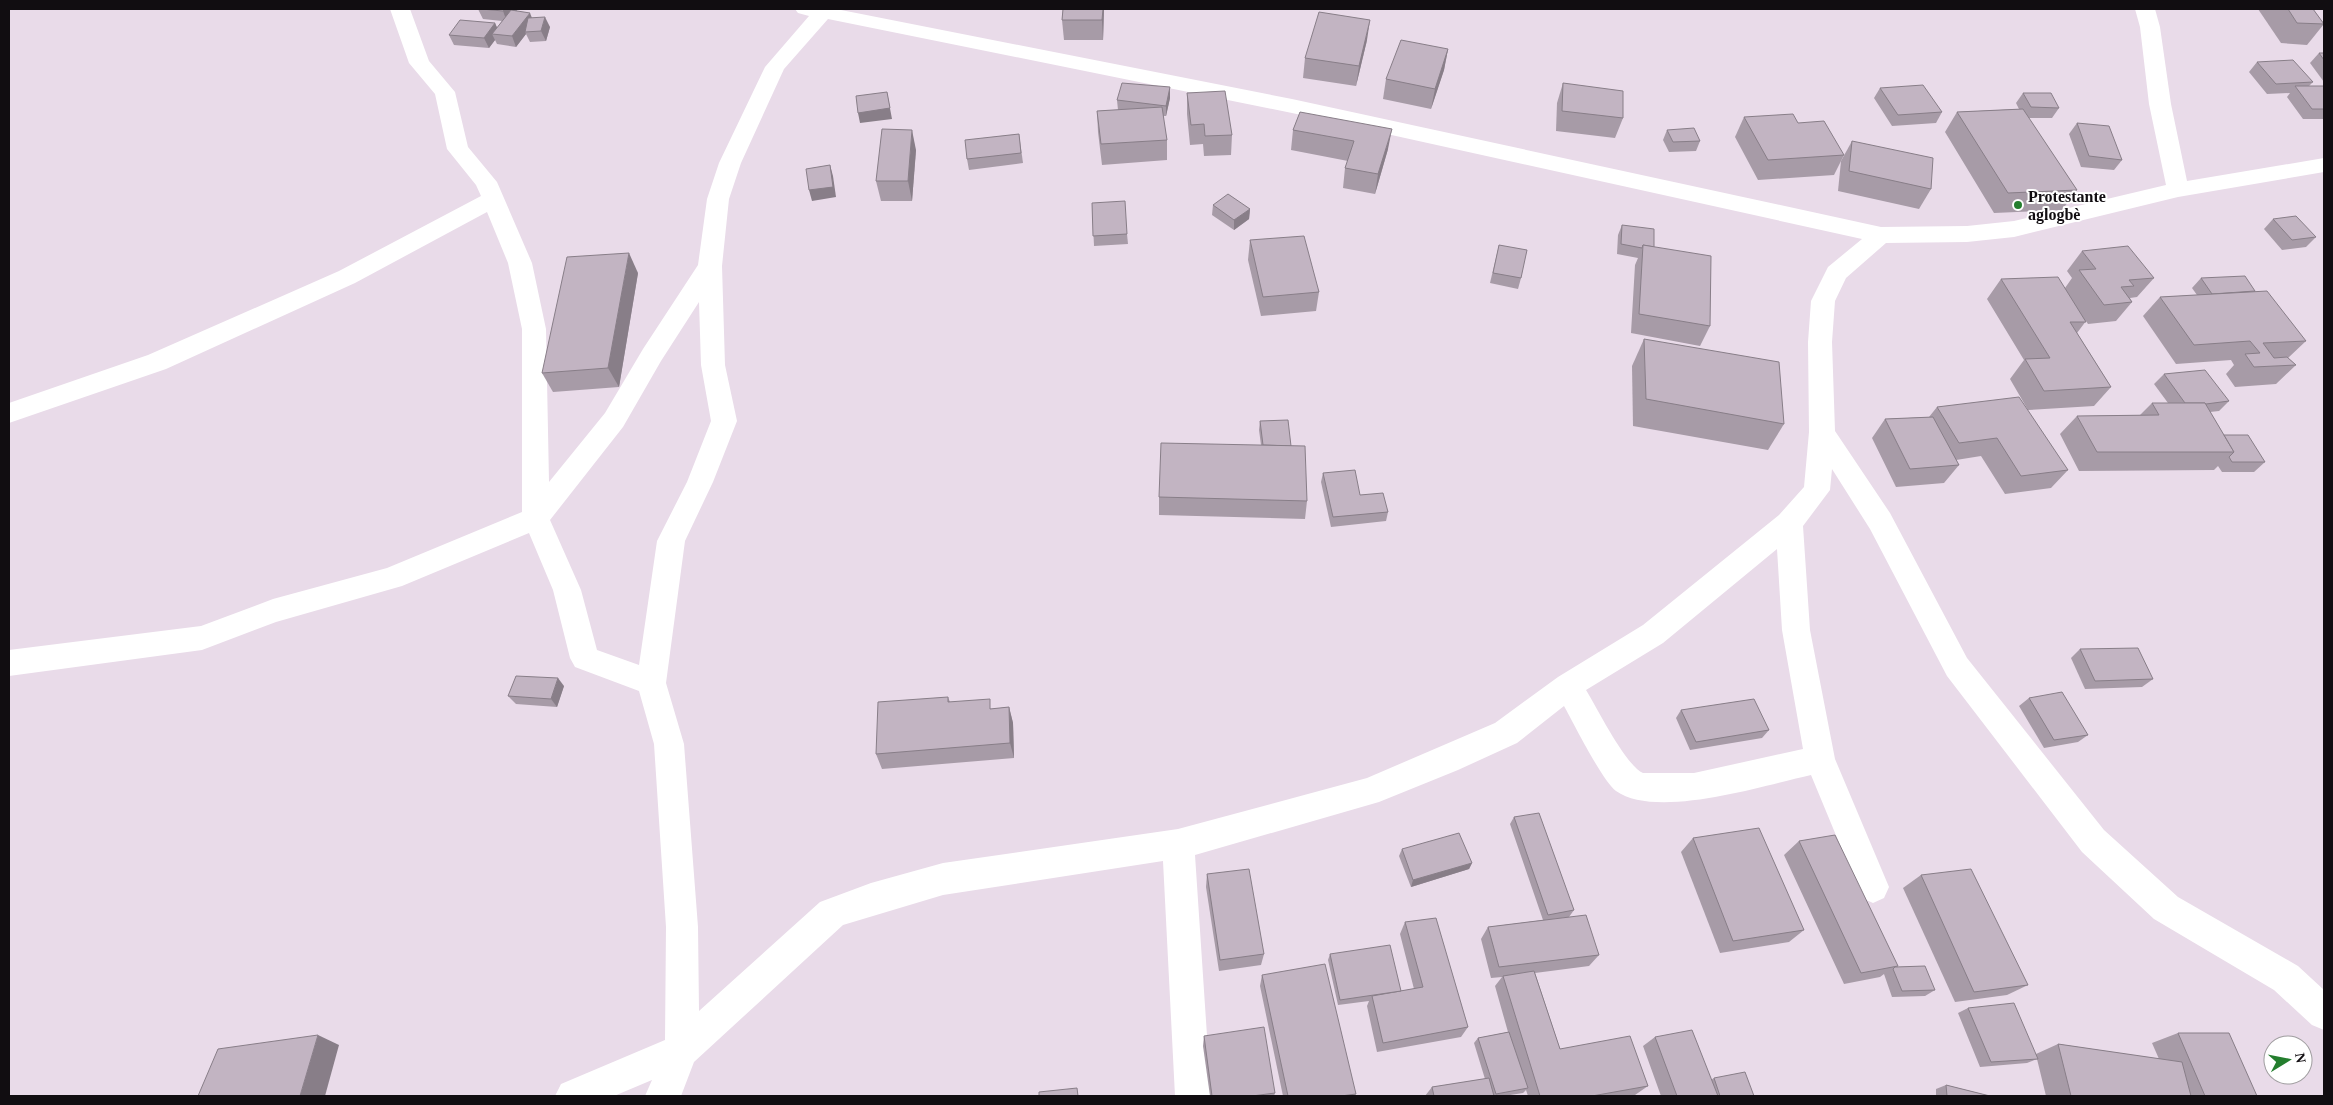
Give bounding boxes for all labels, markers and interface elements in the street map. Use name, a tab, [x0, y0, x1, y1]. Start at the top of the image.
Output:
place label: Protestante aglogbè	[2028, 188, 2106, 224]
marker: Protestante aglogbè	[2012, 199, 2024, 211]
north arrow	[2263, 1035, 2313, 1085]
text: N	[2292, 1052, 2309, 1064]

